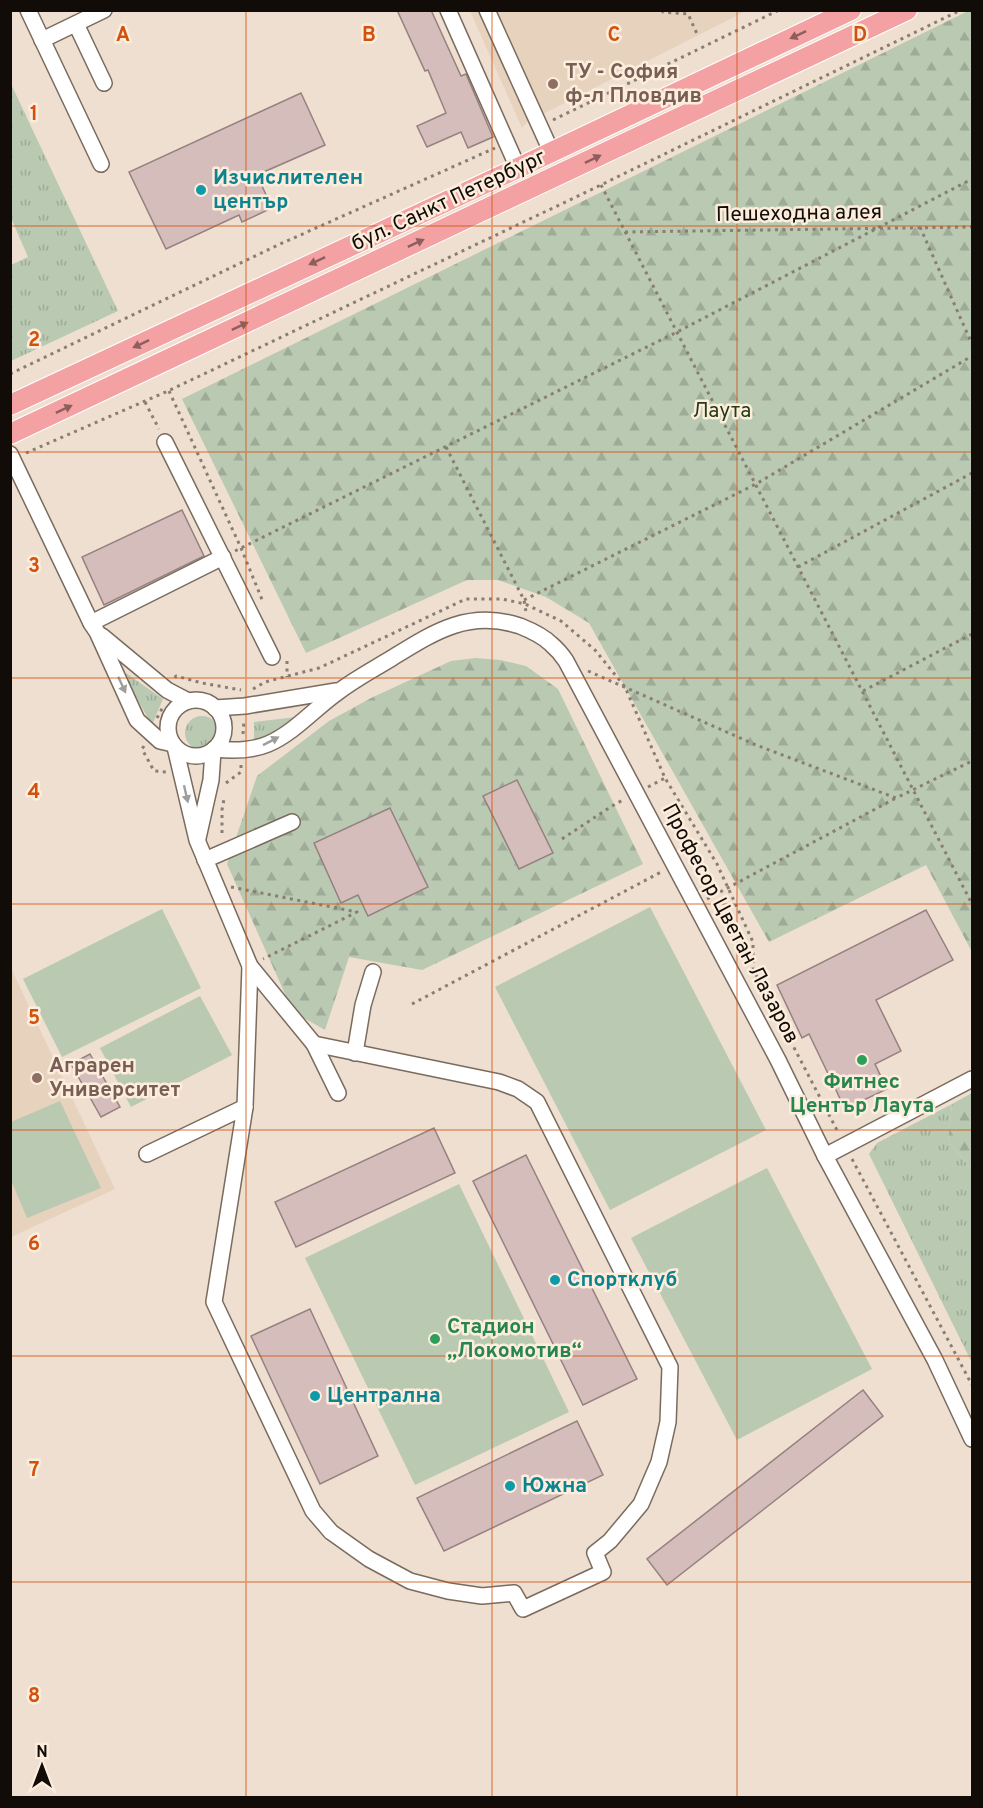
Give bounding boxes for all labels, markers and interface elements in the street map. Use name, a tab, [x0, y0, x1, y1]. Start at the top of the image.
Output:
text: A	[116, 23, 130, 49]
text: B	[362, 23, 376, 49]
text: C	[608, 23, 620, 49]
text: D	[853, 23, 867, 49]
one-way arrow	[790, 31, 807, 40]
place label: ТУ - София ф-л Пловдив	[565, 59, 702, 110]
marker: ТУ - София ф-л Пловдив	[546, 77, 560, 91]
text: 1	[30, 102, 38, 128]
street label: бул. Санкт Петербург	[348, 144, 551, 258]
one-way arrow	[584, 155, 601, 164]
place label: Изчислителен център	[213, 165, 363, 216]
marker: Изчислителен център	[194, 183, 208, 197]
street label: Пешеходна алея	[716, 199, 882, 229]
one-way arrow	[408, 238, 425, 247]
one-way arrow	[309, 256, 326, 265]
one-way arrow	[231, 321, 248, 330]
text: 2	[28, 328, 40, 354]
one-way arrow	[132, 339, 149, 348]
park label: Лаута	[693, 398, 751, 425]
one-way arrow	[55, 404, 72, 413]
text: 3	[28, 554, 40, 580]
one-way arrow	[117, 677, 126, 694]
one-way arrow	[263, 736, 280, 746]
text: 4	[28, 780, 40, 806]
one-way arrow	[181, 784, 191, 803]
street label: Професор Цветан Лазаров	[655, 799, 805, 1049]
text: 5	[28, 1006, 40, 1032]
place label: Аграрен Университет	[49, 1053, 180, 1104]
marker: Фитнес Център Лаута	[855, 1053, 869, 1067]
place label: Фитнес Център Лаута	[790, 1069, 934, 1120]
marker: Аграрен Университет	[30, 1071, 44, 1085]
text: 6	[28, 1232, 40, 1258]
place label: Спортклуб	[567, 1267, 677, 1294]
marker: Спортклуб	[548, 1273, 562, 1287]
place label: Стадион „Локомотив“	[447, 1314, 582, 1365]
marker: Стадион „Локомотив“	[428, 1332, 442, 1346]
place label: Централна	[327, 1383, 441, 1410]
marker: Централна	[308, 1389, 322, 1403]
text: 7	[29, 1458, 39, 1484]
place label: Южна	[522, 1473, 587, 1500]
marker: Южна	[503, 1479, 517, 1493]
text: 8	[28, 1684, 40, 1710]
north arrow	[12, 1736, 72, 1796]
text: N	[36, 1743, 48, 1763]

